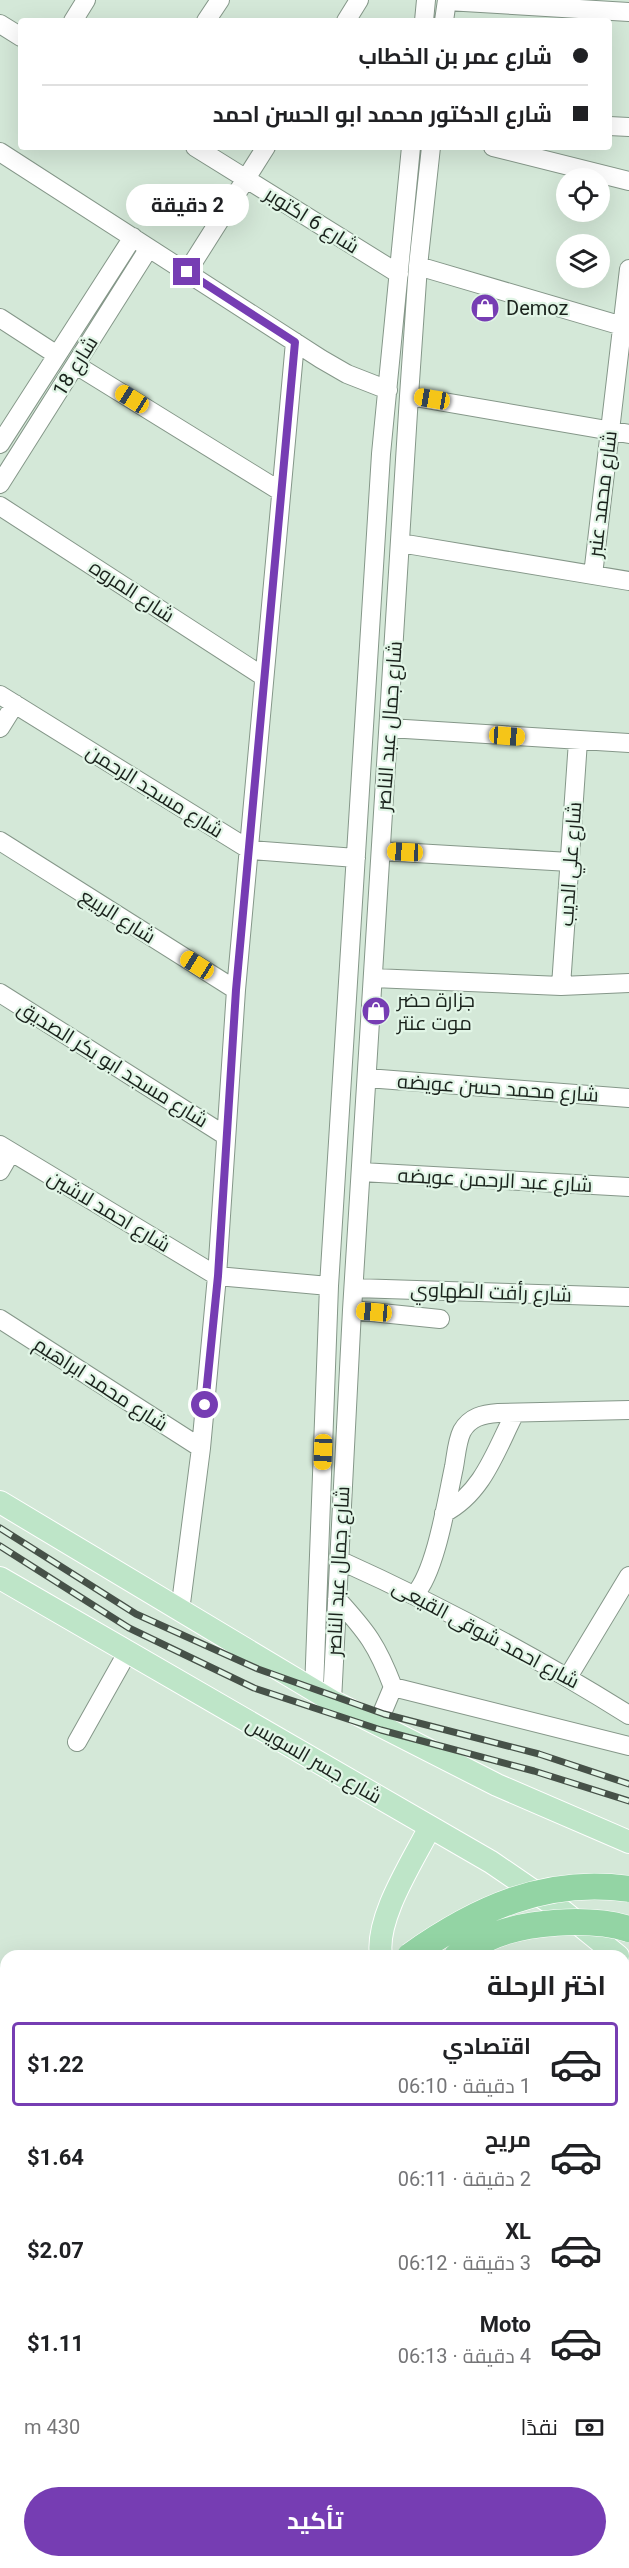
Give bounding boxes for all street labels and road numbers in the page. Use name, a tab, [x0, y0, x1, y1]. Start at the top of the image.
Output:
street label: شارع 6 اكتوبر	[259, 181, 364, 260]
street label: شارع 18	[47, 332, 104, 401]
street label: شارع محمد عنبر	[582, 429, 624, 560]
street label: شارع المروه	[84, 555, 179, 629]
street label: شارع جمال عبد الناصر	[371, 640, 409, 813]
street label: شارع مسجد الرحمن	[81, 739, 228, 844]
street label: شارع علي الديب	[554, 801, 590, 927]
street label: شارع الربيع	[75, 883, 160, 950]
street label: شارع مسجد ابو بكر الصديق	[12, 996, 213, 1134]
street label: شارع محمد حسن عويضه	[396, 1069, 600, 1109]
street label: شارع عبد الرحمن عويضه	[397, 1163, 593, 1199]
street label: شارع احمد لاشين	[42, 1165, 175, 1259]
street label: شارع رأفت الطهاوي	[410, 1277, 572, 1311]
street label: شارع محمد ابراهيم	[28, 1332, 172, 1438]
street label: شارع جمال عبد الناصر	[322, 1485, 356, 1658]
street label: شارع احمد شوقى القيعى	[388, 1575, 584, 1695]
street label: شارع جسر السويس	[241, 1711, 386, 1810]

